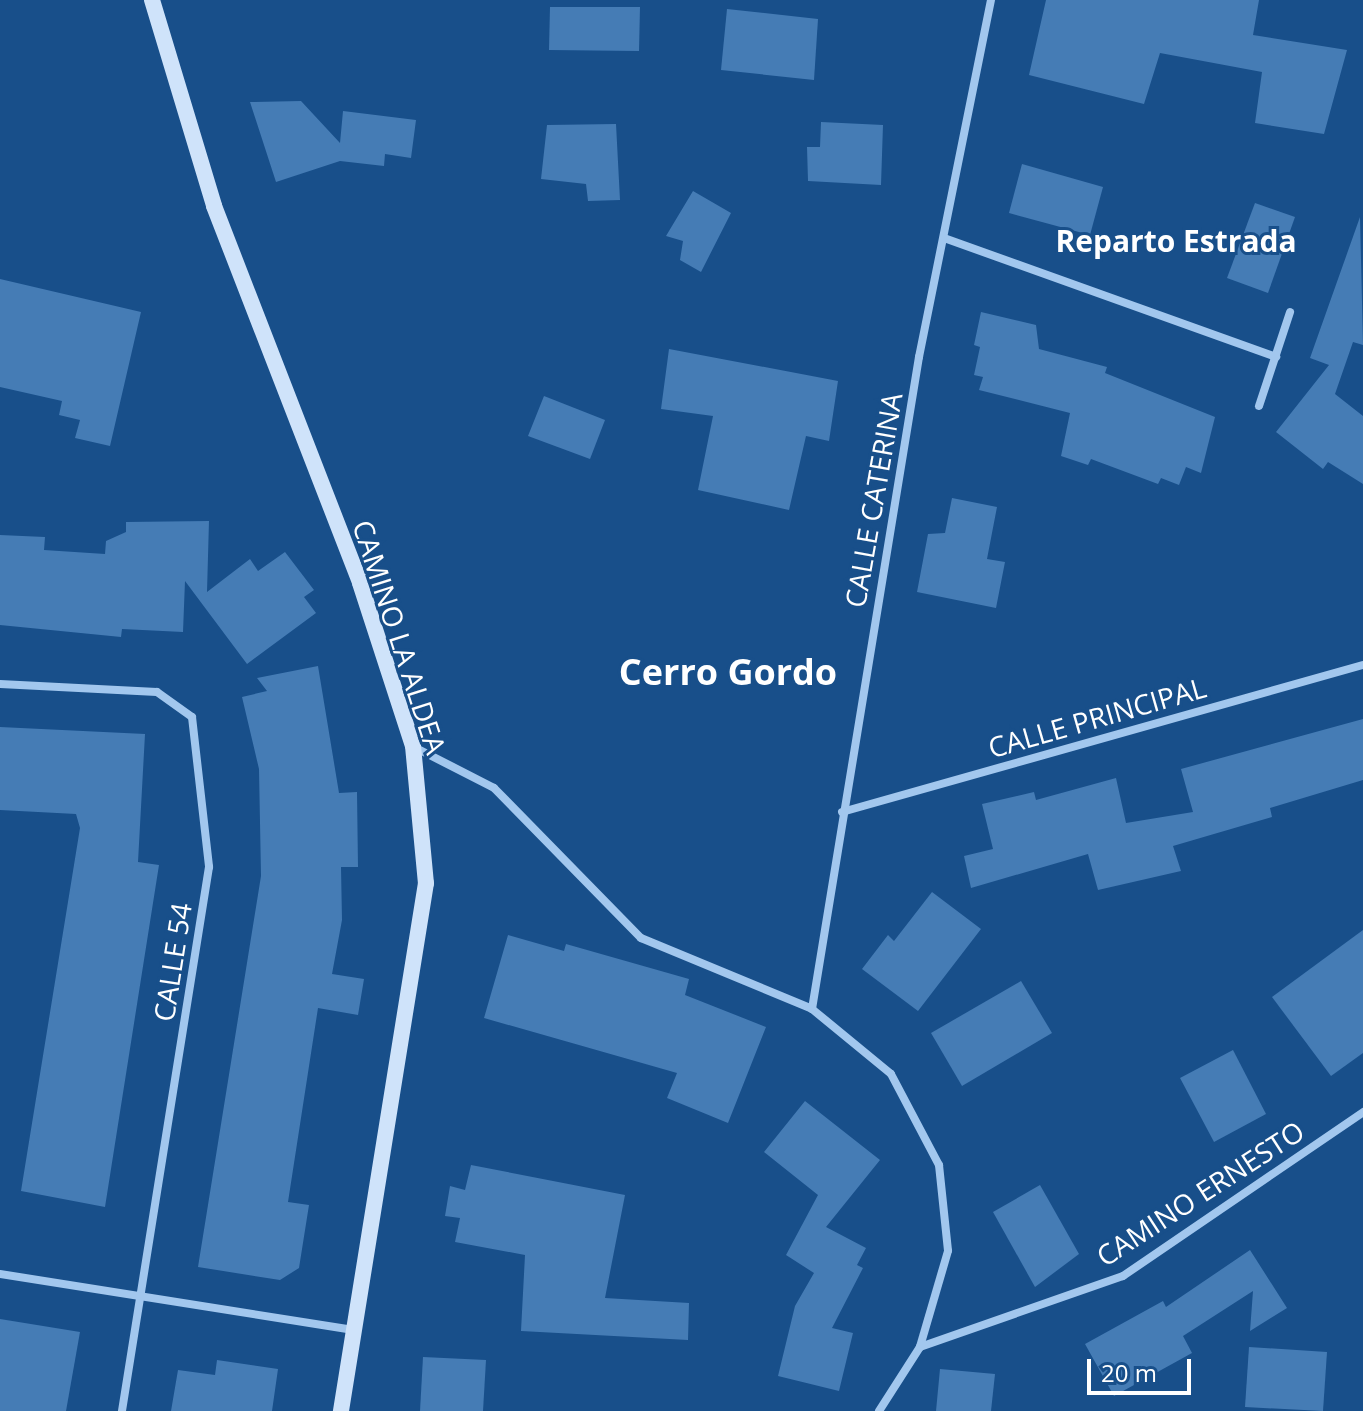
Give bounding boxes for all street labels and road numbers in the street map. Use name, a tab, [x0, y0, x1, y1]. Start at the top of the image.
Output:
street label: CALLE CATERINA	[838, 390, 908, 610]
street label: CAMINO LA ALDEA	[346, 516, 454, 758]
street label: CALLE PRINCIPAL	[984, 670, 1210, 764]
street label: CALLE 54	[146, 900, 198, 1024]
street label: CAMINO ERNESTO	[1090, 1113, 1310, 1273]

